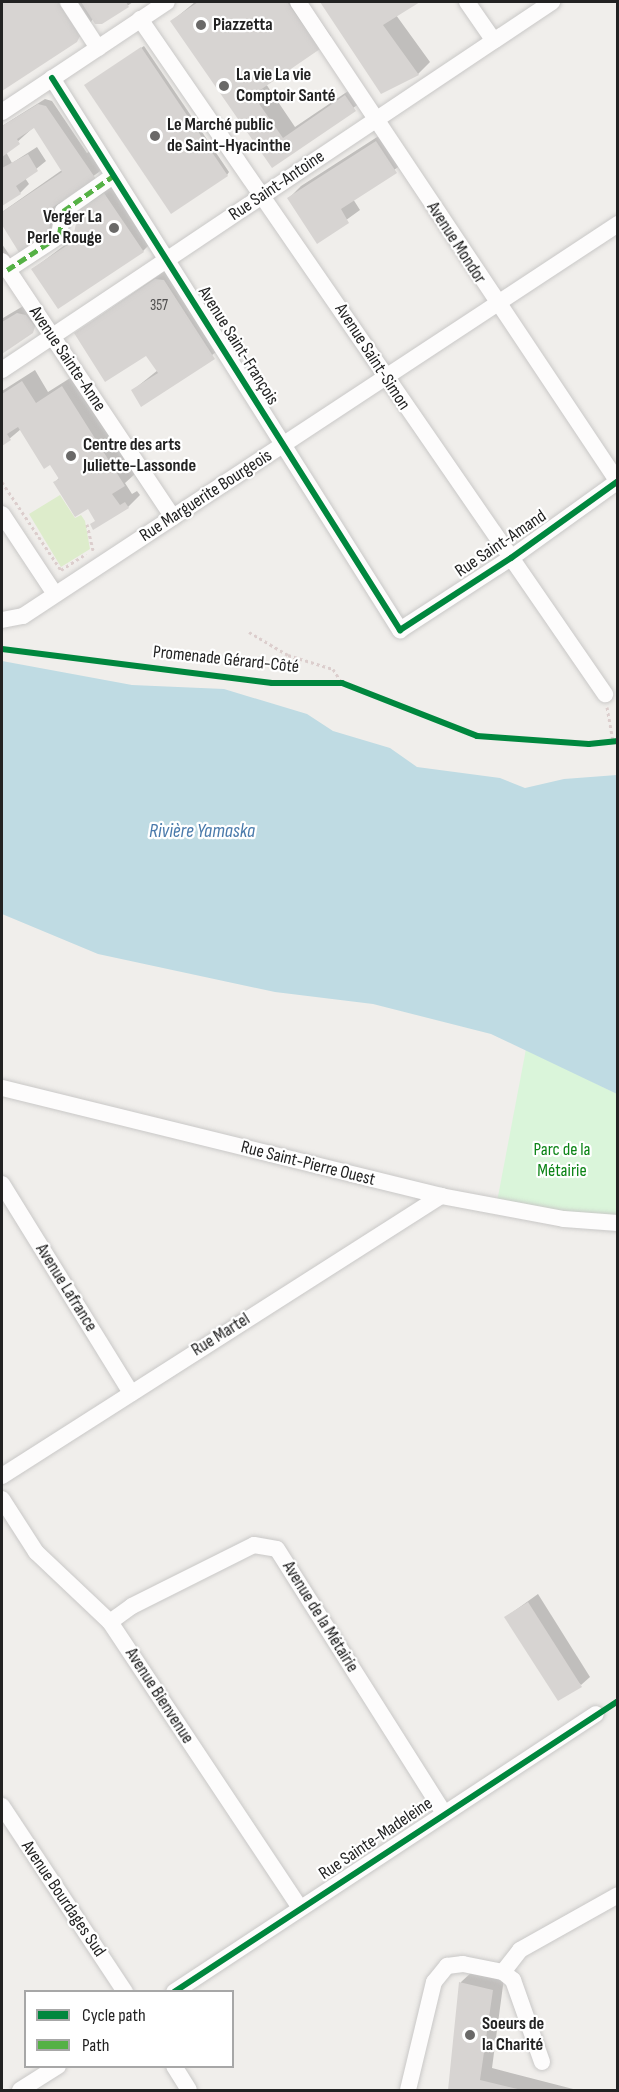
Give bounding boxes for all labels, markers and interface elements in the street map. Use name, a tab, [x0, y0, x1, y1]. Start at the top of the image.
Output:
place label: Piazzetta	[213, 14, 273, 36]
marker: Piazzetta	[194, 18, 208, 32]
place label: La vie La vie Comptoir Santé	[236, 65, 336, 107]
marker: La vie La vie Comptoir Santé	[217, 79, 231, 93]
place label: Le Marché public de Saint-Hyacinthe	[167, 115, 291, 158]
marker: Le Marché public de Saint-Hyacinthe	[148, 129, 162, 143]
street label: Rue Saint-Antoine	[225, 146, 329, 226]
street label: Avenue Mondor	[422, 198, 490, 288]
place label: Verger La Perle Rouge	[27, 207, 102, 250]
marker: Verger La Perle Rouge	[107, 221, 121, 235]
street label: Avenue Saint-François	[193, 283, 283, 409]
house number: 357	[150, 297, 168, 315]
street label: Avenue Saint-Simon	[330, 300, 414, 414]
street label: Avenue Sainte-Anne	[24, 302, 110, 416]
place label: Centre des arts Juliette-Lassonde	[83, 435, 196, 478]
street label: Rue Marguerite Bourgeois	[136, 445, 276, 547]
marker: Centre des arts Juliette-Lassonde	[64, 449, 78, 463]
street label: Rue Saint-Amand	[451, 506, 551, 582]
street label: Promenade Gérard-Côté	[152, 642, 300, 678]
water label: Rivière Yamaska	[149, 819, 255, 843]
street label: Rue Saint-Pierre Ouest	[239, 1137, 377, 1191]
park label: Parc de la Métairie	[533, 1140, 591, 1182]
street label: Avenue Lafrance	[30, 1240, 102, 1336]
street label: Rue Martel	[188, 1309, 254, 1361]
street label: Avenue de la Métairie	[277, 1557, 363, 1677]
street label: Avenue Bienvenue	[120, 1644, 198, 1748]
street label: Rue Sainte-Madeleine	[315, 1793, 437, 1885]
street label: Avenue Bourdages Sud	[16, 1837, 110, 1961]
legend	[24, 1990, 234, 2068]
text: Cycle path	[82, 2005, 146, 2026]
place label: Soeurs de la Charité	[482, 2014, 544, 2056]
marker: Soeurs de la Charité	[463, 2028, 477, 2042]
text: Path	[82, 2035, 110, 2056]

